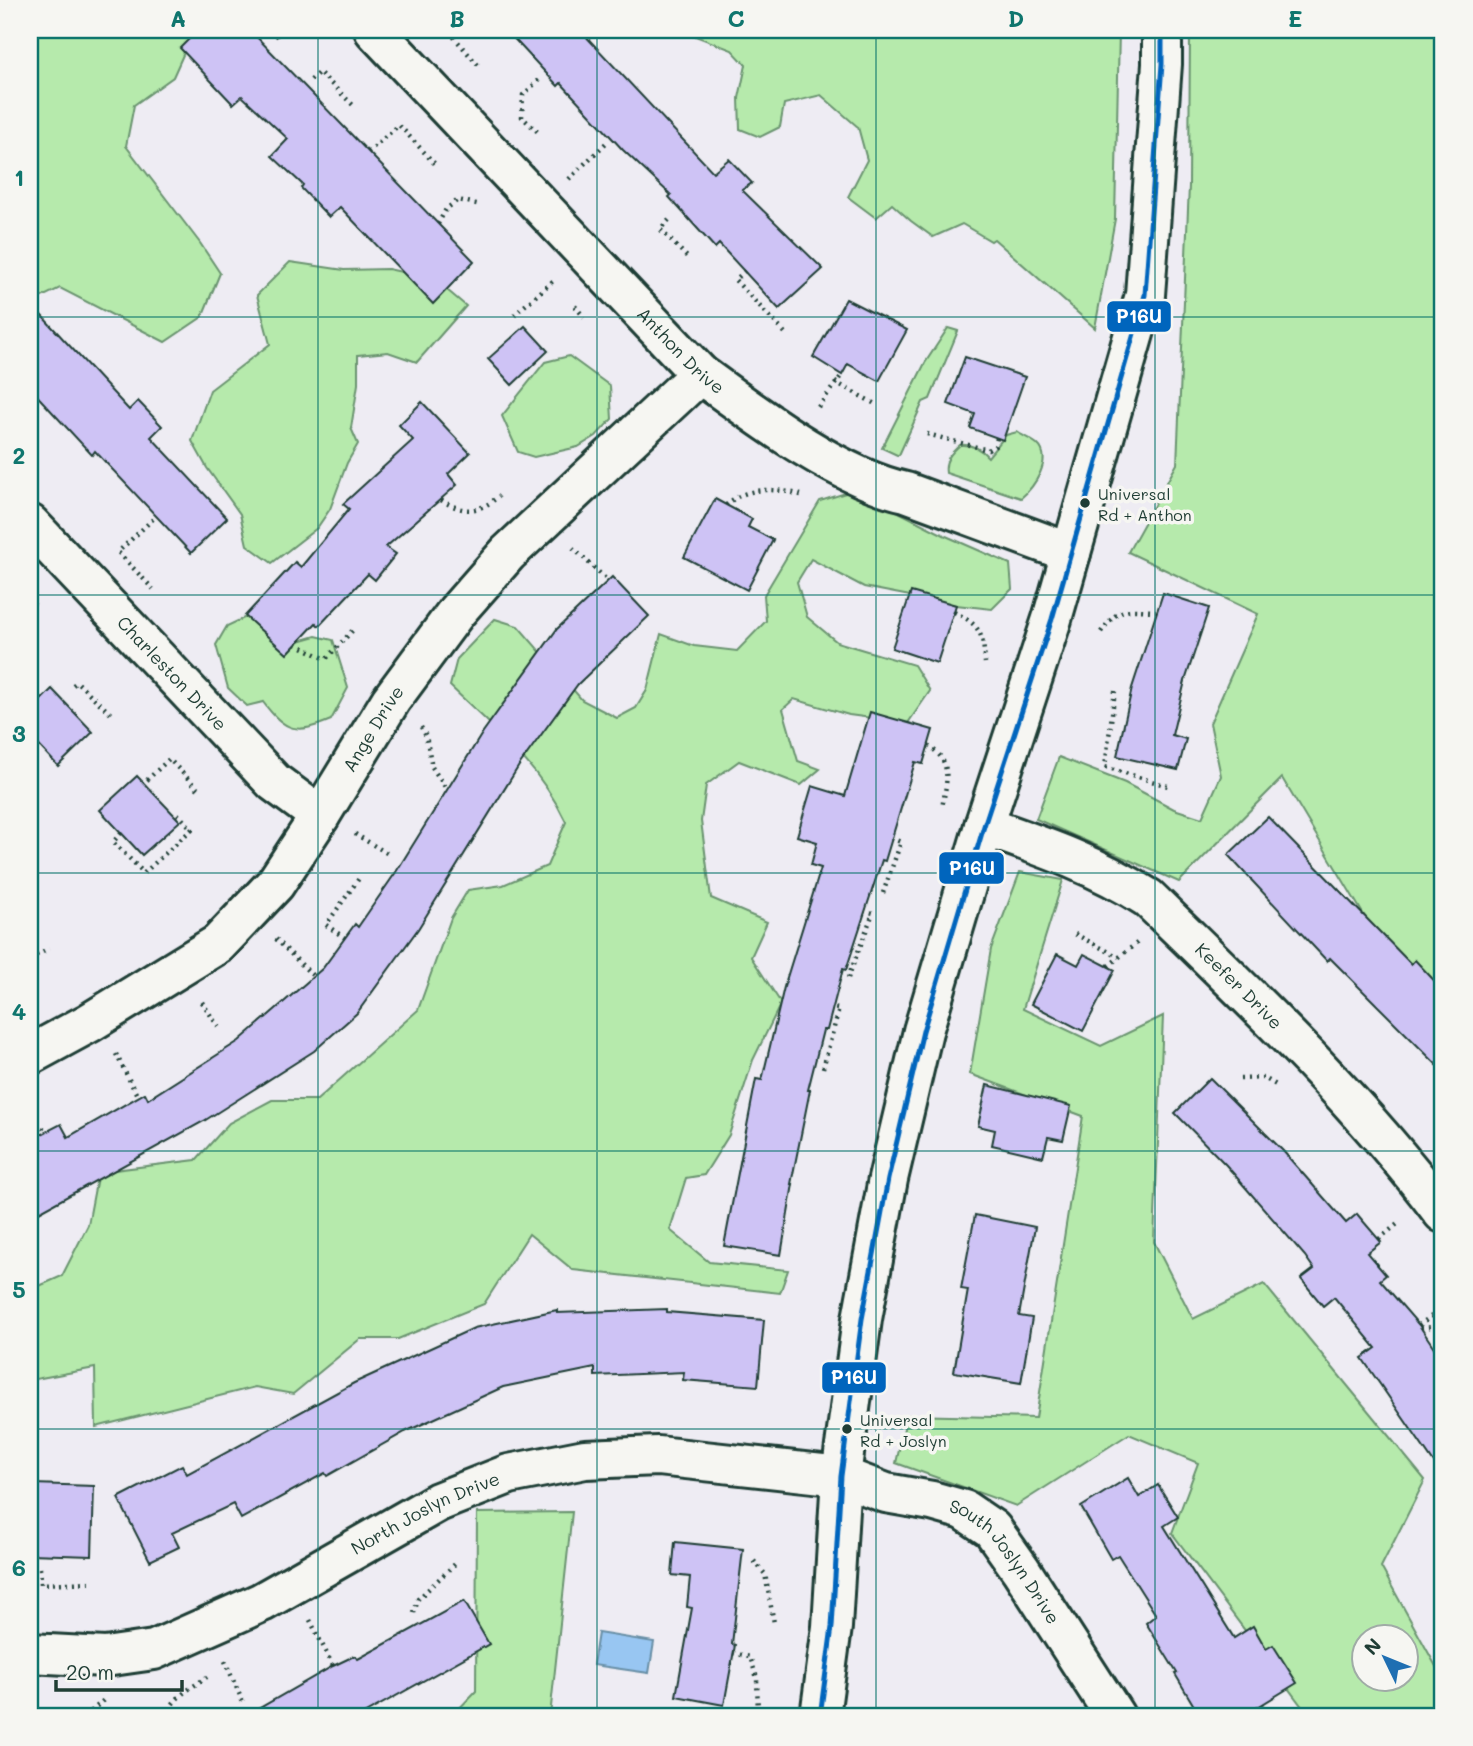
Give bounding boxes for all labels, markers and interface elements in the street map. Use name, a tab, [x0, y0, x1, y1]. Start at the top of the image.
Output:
text: A	[170, 3, 186, 33]
text: B	[449, 3, 465, 33]
text: C	[727, 3, 745, 33]
text: D	[1008, 3, 1024, 33]
text: E	[1288, 3, 1302, 33]
text: 1	[14, 162, 24, 192]
line badge: P16U	[1106, 300, 1172, 333]
street label: Anthon Drive	[632, 302, 730, 399]
text: P16U	[1116, 303, 1162, 328]
text: 2	[13, 440, 25, 470]
place label: Universal Rd + Anthon	[1098, 483, 1192, 525]
marker: Universal Rd + Anthon	[1078, 496, 1092, 510]
street label: Charleston Drive	[112, 610, 232, 736]
street label: Ange Drive	[337, 680, 409, 776]
text: 3	[12, 718, 26, 748]
line badge: P16U	[938, 851, 1005, 885]
text: P16U	[949, 855, 995, 880]
street label: Keefer Drive	[1190, 937, 1288, 1034]
text: 4	[12, 996, 26, 1026]
text: 5	[12, 1274, 26, 1304]
line badge: P16U	[821, 1361, 887, 1394]
text: P16U	[831, 1364, 877, 1389]
place label: Universal Rd + Joslyn	[860, 1409, 947, 1451]
marker: Universal Rd + Joslyn	[840, 1422, 854, 1436]
street label: North Joslyn Drive	[346, 1466, 503, 1560]
street label: South Joslyn Drive	[947, 1493, 1066, 1628]
text: 6	[12, 1552, 26, 1582]
north arrow	[1350, 1624, 1420, 1694]
text: N	[1358, 1632, 1386, 1660]
scale bar	[56, 1648, 182, 1692]
text: 20 m	[66, 1658, 114, 1685]

